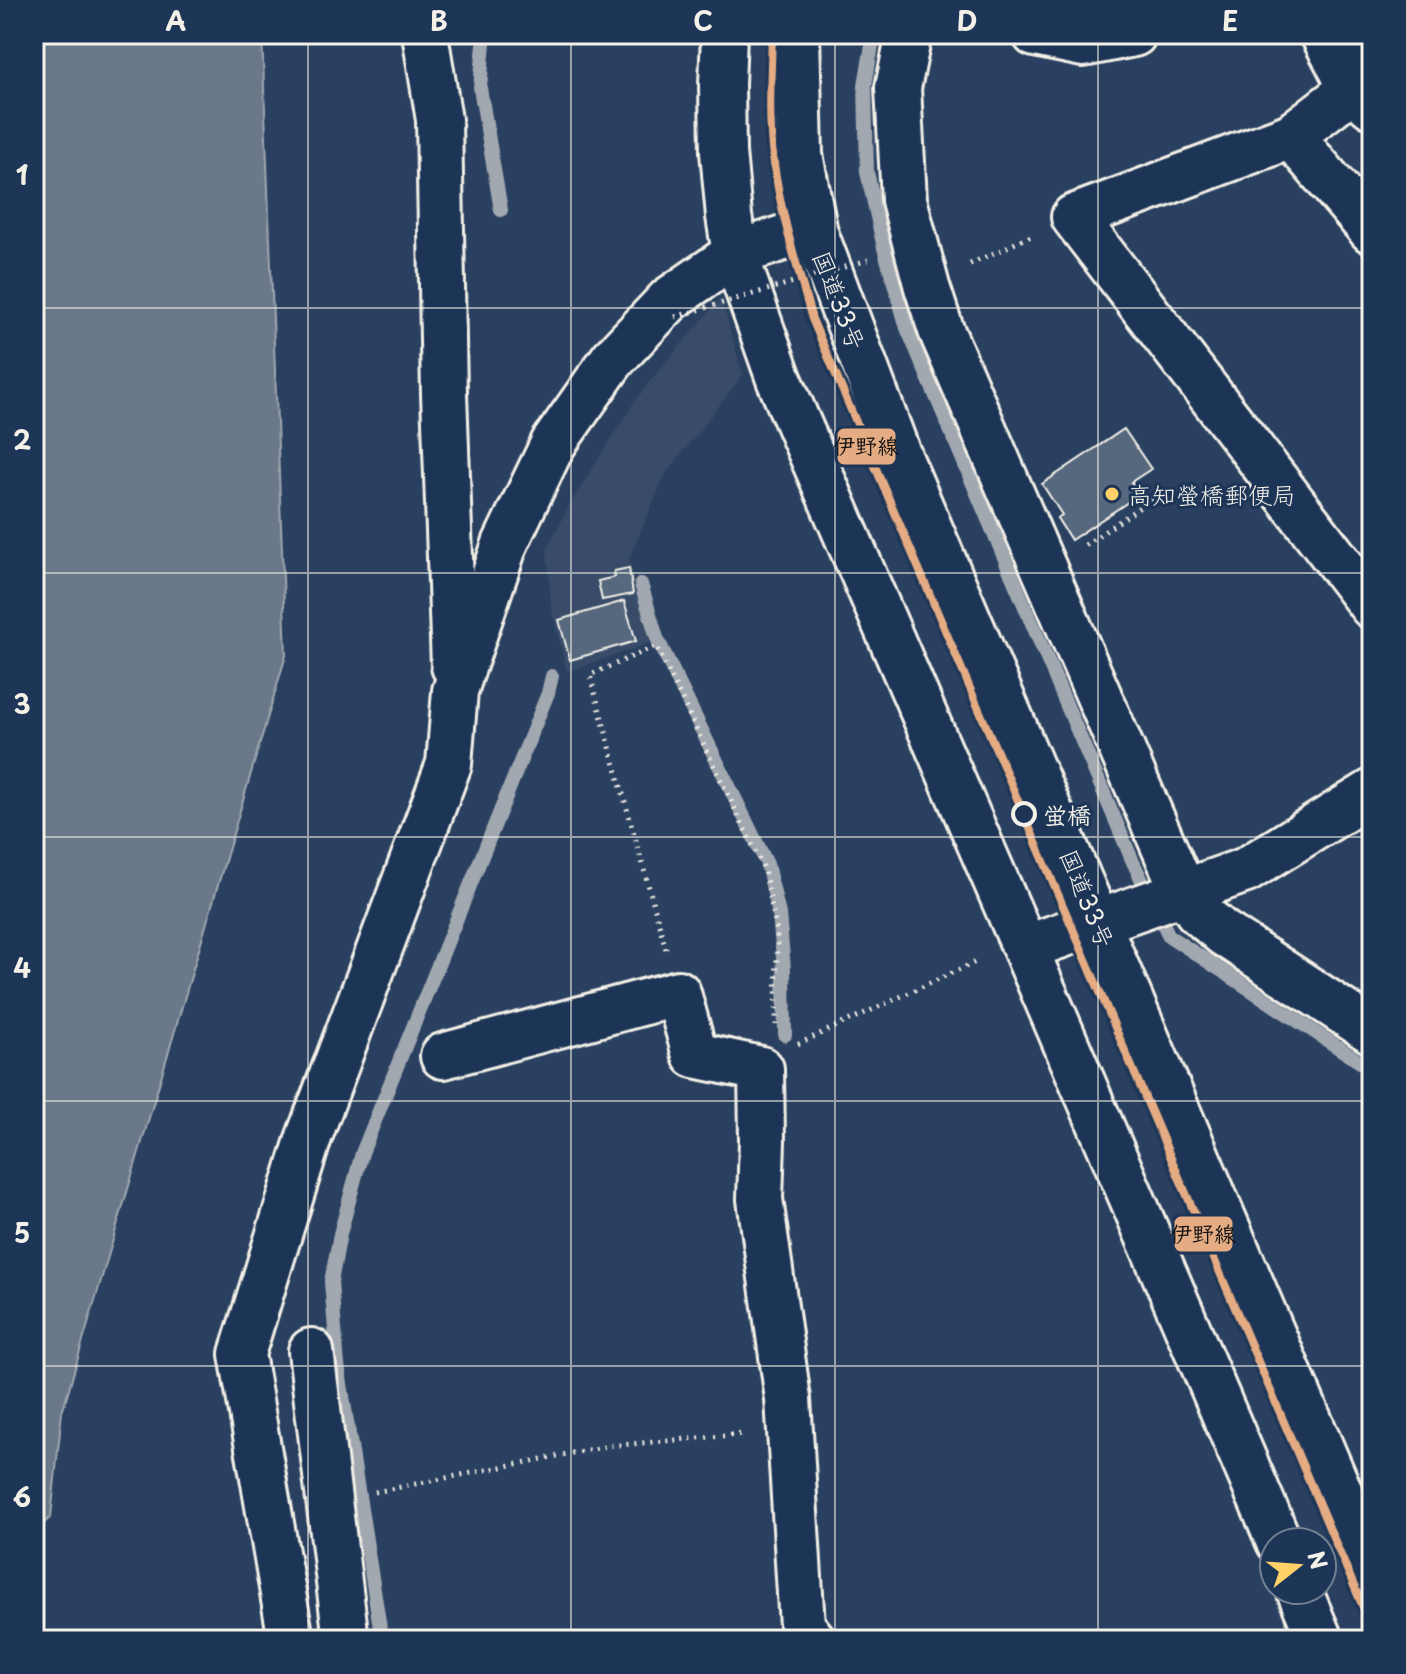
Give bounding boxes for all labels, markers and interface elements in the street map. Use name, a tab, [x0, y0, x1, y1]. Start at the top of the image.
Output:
text: A	[166, 1, 186, 40]
text: B	[430, 1, 448, 40]
text: C	[693, 1, 713, 40]
text: D	[957, 1, 977, 40]
text: E	[1222, 1, 1238, 40]
text: 1	[16, 155, 28, 194]
street label: 国道33号	[805, 245, 875, 355]
text: 2	[13, 420, 31, 459]
line badge: 伊野線	[836, 427, 897, 466]
text: 伊野線	[833, 428, 899, 461]
place label: 高知螢橋郵便局	[1128, 476, 1296, 512]
marker: 高知螢橋郵便局	[1103, 485, 1121, 503]
text: 3	[13, 684, 31, 723]
place label: 蛍橋	[1043, 796, 1091, 832]
marker: 蛍橋	[1012, 802, 1036, 826]
street label: 国道33号	[1052, 843, 1124, 953]
text: 4	[13, 948, 31, 987]
text: 5	[14, 1213, 30, 1252]
line badge: 伊野線	[1173, 1215, 1234, 1253]
text: 伊野線	[1170, 1216, 1236, 1249]
text: 6	[13, 1477, 31, 1516]
north arrow	[1258, 1526, 1338, 1606]
text: N	[1300, 1547, 1337, 1573]

